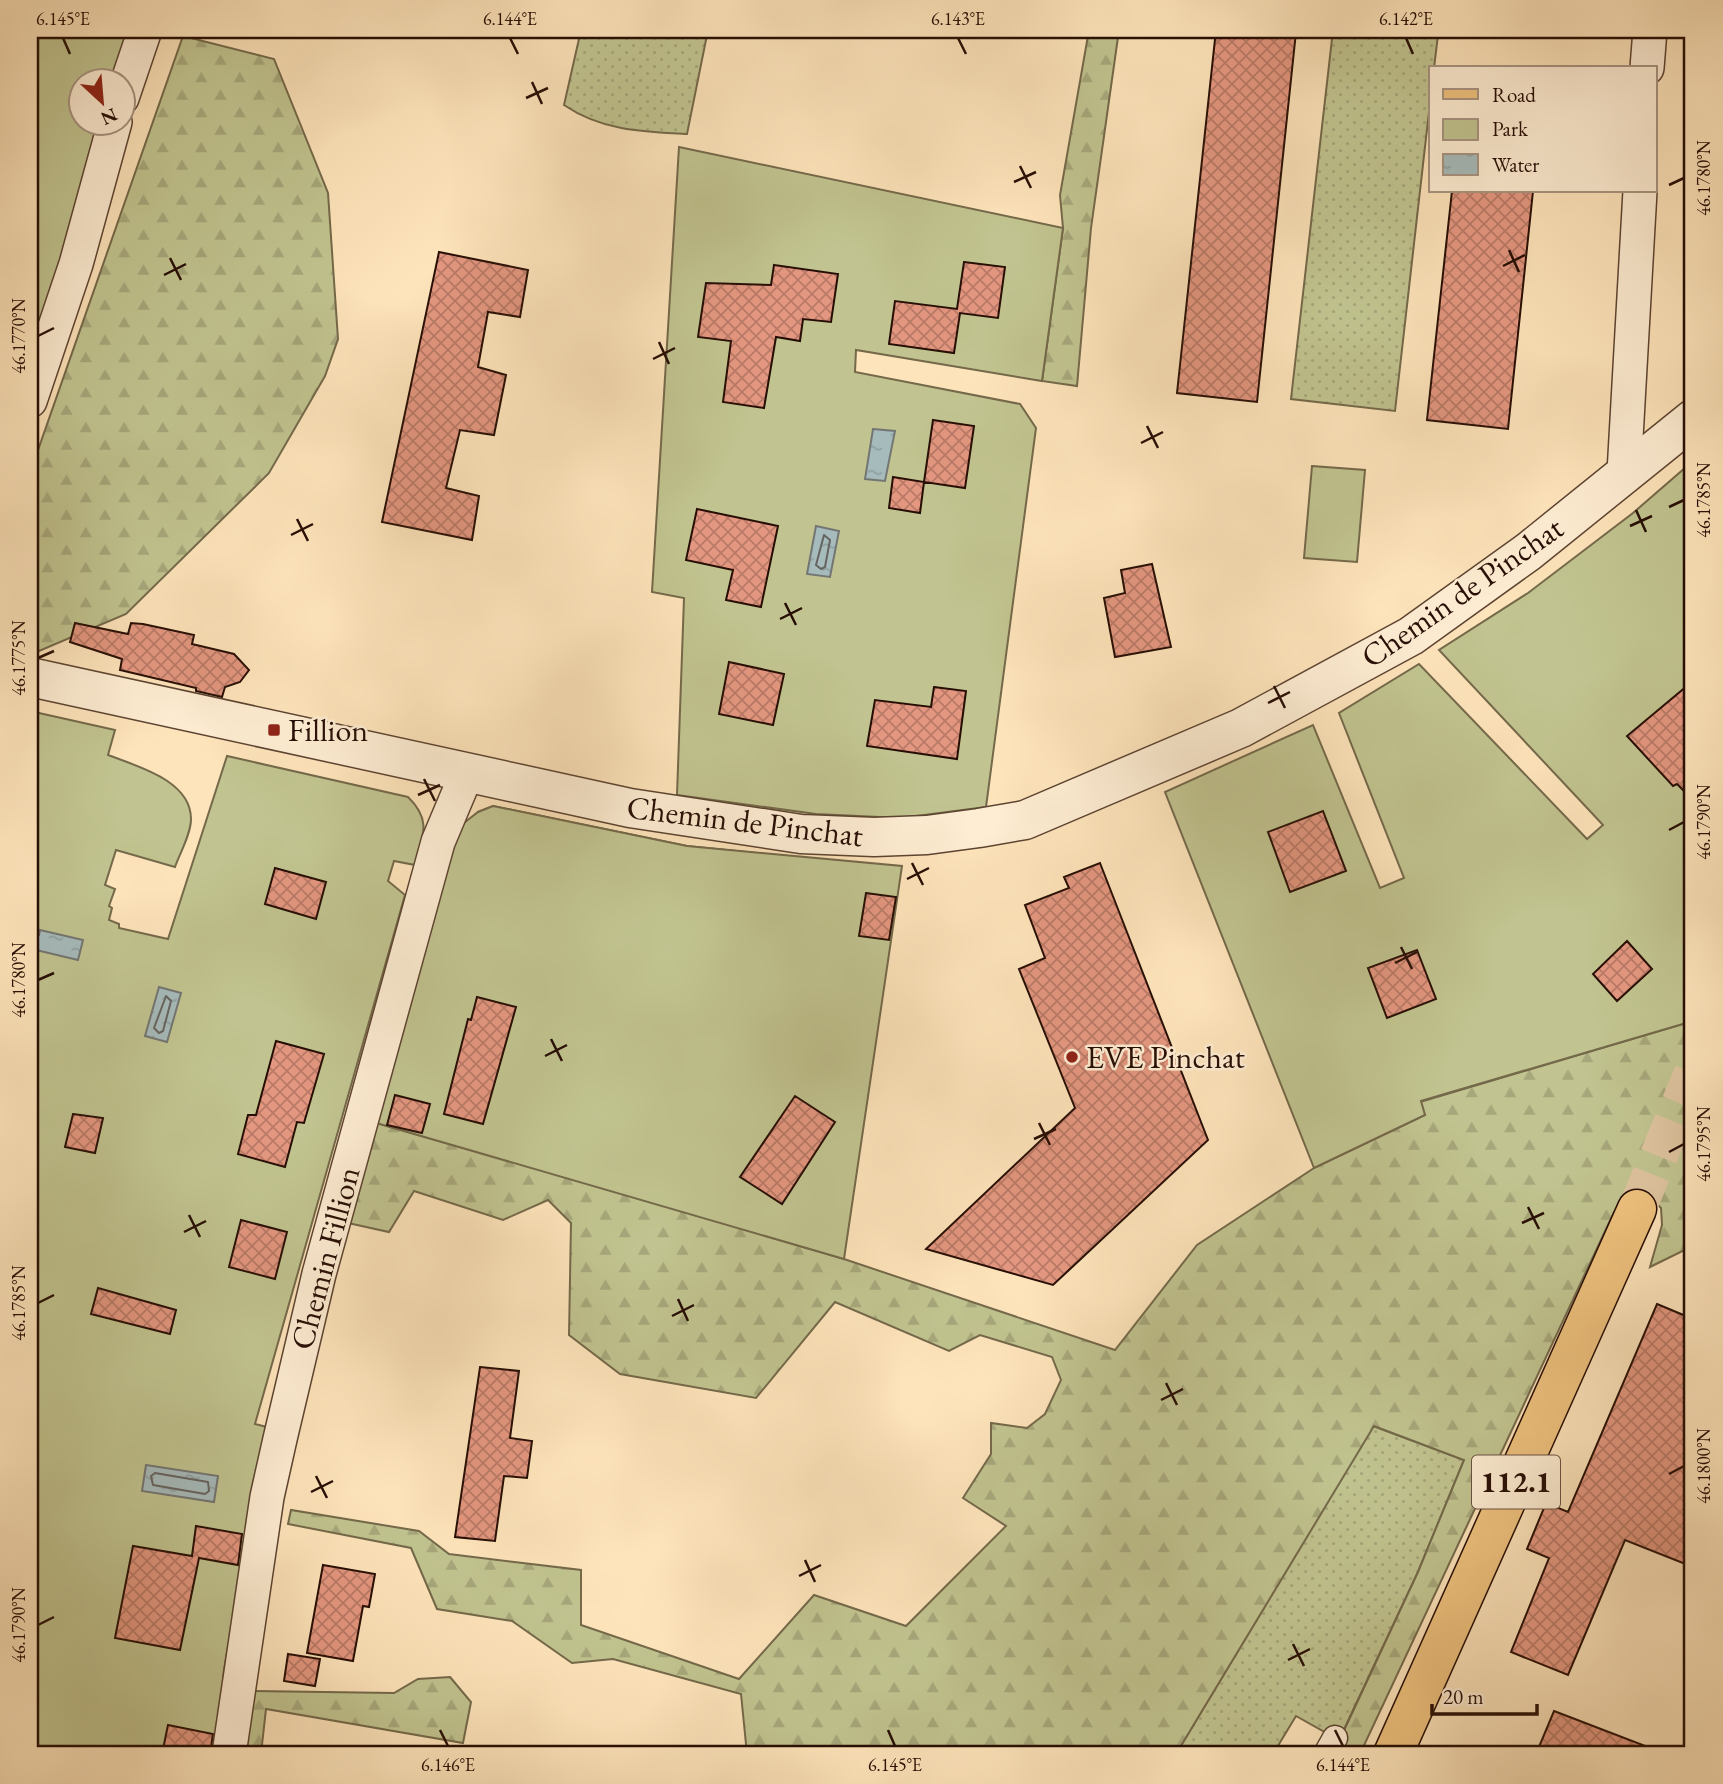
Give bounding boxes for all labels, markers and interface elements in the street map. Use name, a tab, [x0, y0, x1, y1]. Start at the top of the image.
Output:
text: 6.145°E	[36, 7, 90, 30]
text: 6.144°E	[483, 7, 537, 30]
text: 6.143°E	[931, 7, 985, 30]
text: 6.142°E	[1379, 7, 1433, 30]
north arrow	[66, 66, 136, 136]
legend	[1429, 66, 1656, 192]
text: Road	[1492, 81, 1536, 108]
text: N	[96, 102, 122, 132]
text: Park	[1492, 115, 1529, 142]
text: 46.1780°N	[1692, 140, 1715, 216]
text: Water	[1492, 151, 1539, 178]
text: 46.1770°N	[7, 298, 30, 374]
text: 46.1785°N	[1692, 462, 1715, 538]
street label: Chemin de Pinchat	[1353, 507, 1571, 677]
text: 46.1775°N	[7, 620, 30, 696]
place label: Fillion	[288, 709, 368, 751]
marker: Fillion	[266, 722, 282, 738]
text: 46.1790°N	[1692, 784, 1715, 860]
street label: Chemin de Pinchat	[625, 786, 865, 856]
text: 46.1780°N	[7, 942, 30, 1018]
place label: EVE Pinchat	[1086, 1036, 1245, 1078]
marker: EVE Pinchat	[1064, 1049, 1080, 1065]
text: 46.1795°N	[1692, 1106, 1715, 1182]
street label: Chemin Fillion	[280, 1162, 370, 1354]
text: 46.1785°N	[7, 1265, 30, 1341]
text: 46.1800°N	[1692, 1428, 1715, 1504]
road number: 112.1	[1472, 1456, 1560, 1508]
text: 46.1790°N	[7, 1587, 30, 1663]
scale bar	[1432, 1672, 1538, 1716]
text: 20 m	[1443, 1683, 1484, 1710]
text: 6.146°E	[421, 1753, 475, 1776]
text: 6.145°E	[868, 1753, 922, 1776]
text: 6.144°E	[1316, 1753, 1370, 1776]

